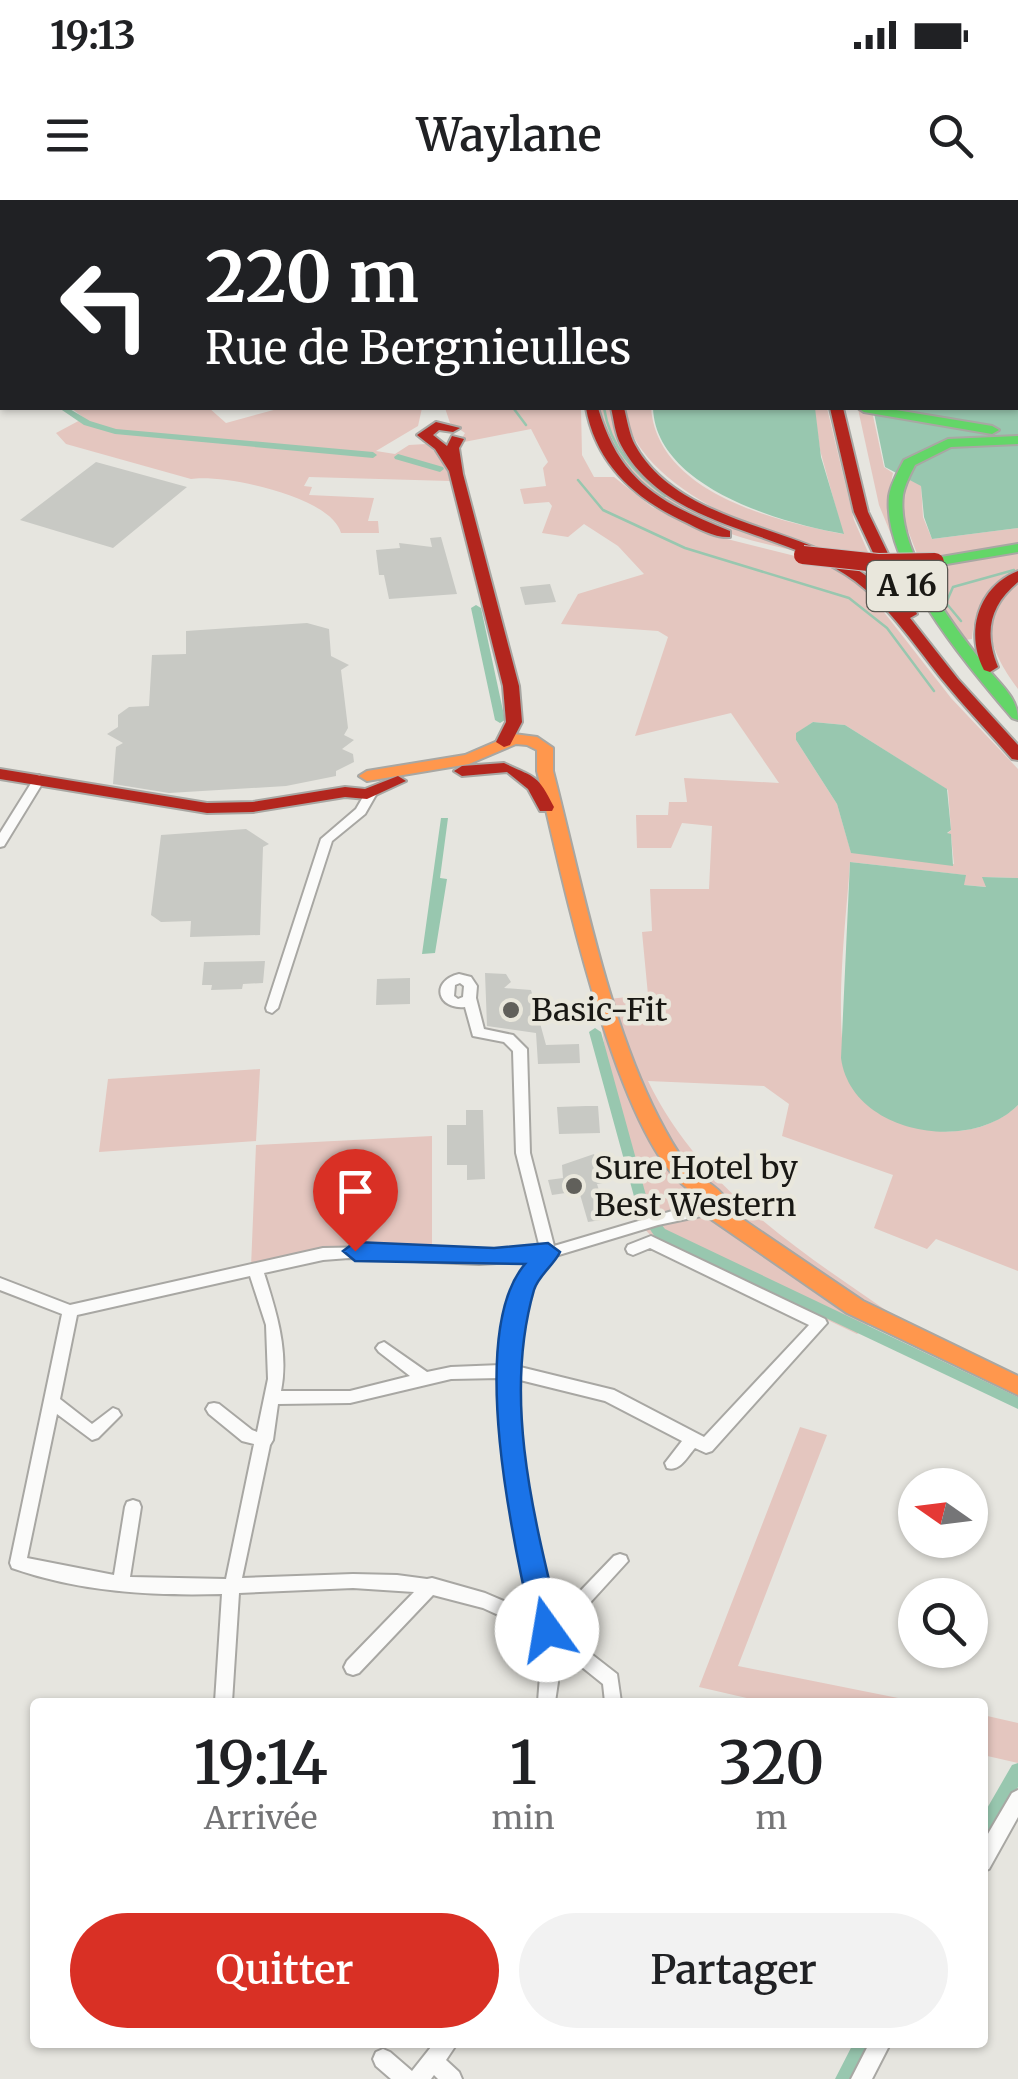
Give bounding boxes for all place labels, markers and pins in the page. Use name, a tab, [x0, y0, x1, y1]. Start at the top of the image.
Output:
place label: Basic-Fit	[531, 990, 668, 1030]
marker: Basic-Fit	[500, 999, 522, 1021]
place label: Sure Hotel by Best Western	[594, 1148, 798, 1225]
pin	[313, 1149, 398, 1252]
marker: Sure Hotel by Best Western	[563, 1175, 585, 1197]

